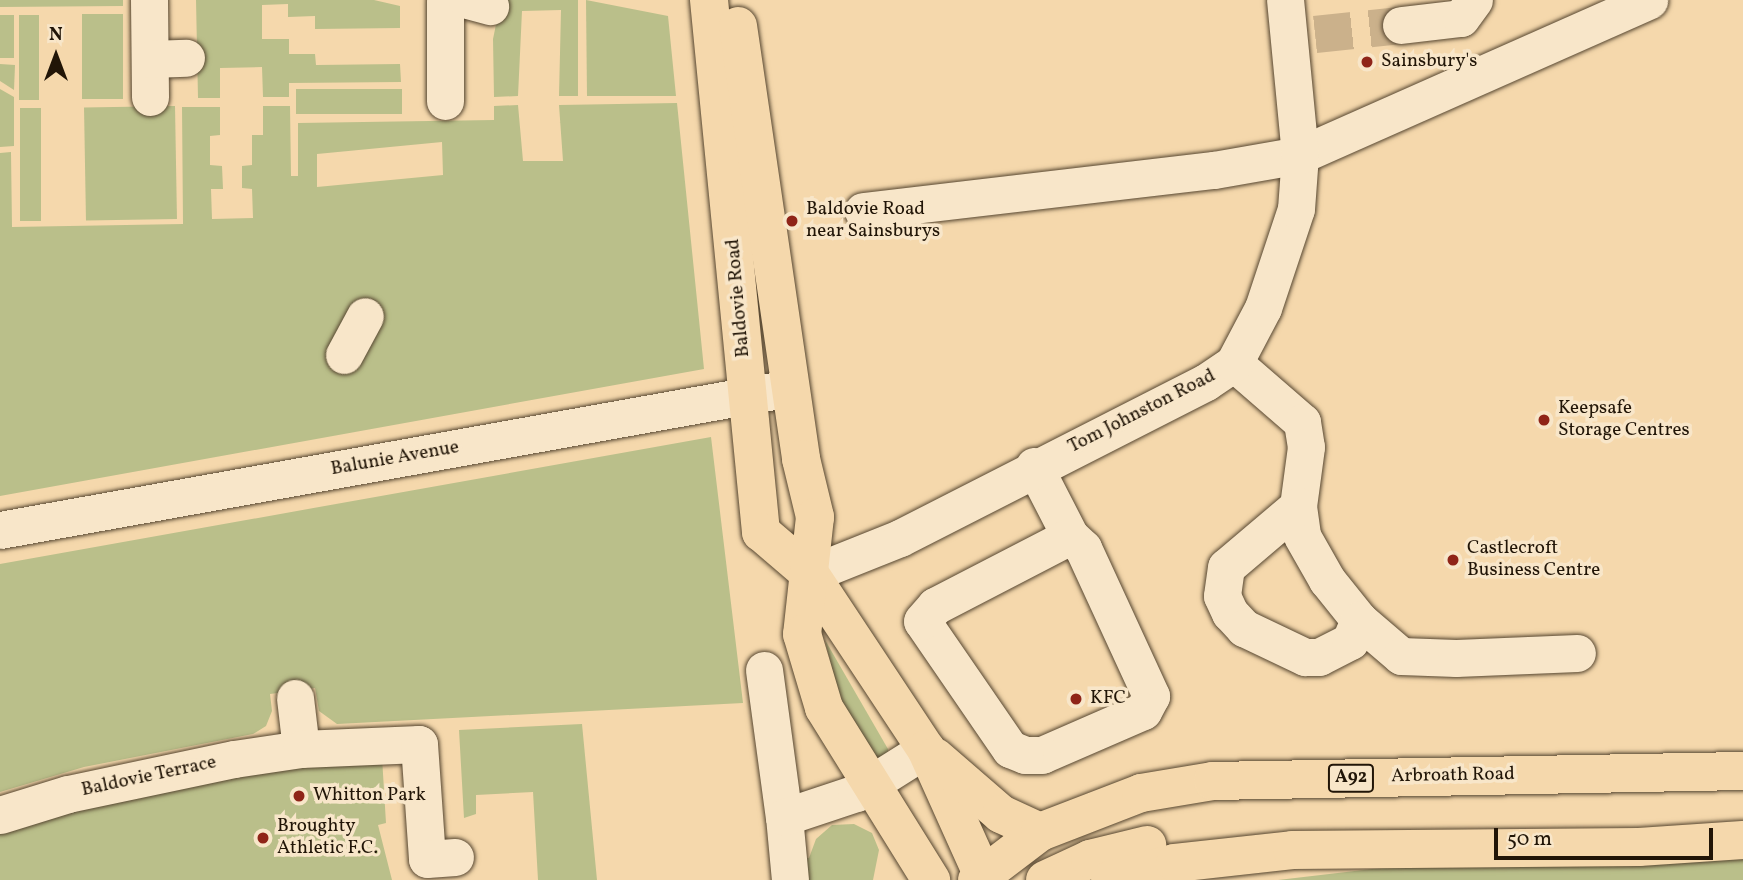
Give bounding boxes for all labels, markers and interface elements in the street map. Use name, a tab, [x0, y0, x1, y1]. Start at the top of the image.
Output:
north arrow	[21, 21, 91, 91]
text: N	[49, 22, 63, 48]
place label: Sainsbury's	[1381, 51, 1477, 73]
marker: Sainsbury's	[1359, 54, 1375, 70]
place label: Baldovie Road near Sainsburys	[806, 199, 940, 243]
marker: Baldovie Road near Sainsburys	[784, 213, 800, 229]
street label: Baldovie Road	[722, 238, 756, 358]
street label: Tom Johnston Road	[1065, 365, 1219, 459]
place label: Keepsafe Storage Centres	[1558, 398, 1690, 442]
marker: Keepsafe Storage Centres	[1536, 412, 1552, 428]
street label: Balunie Avenue	[329, 437, 461, 481]
place label: Castlecroft Business Centre	[1467, 538, 1600, 582]
marker: Castlecroft Business Centre	[1445, 552, 1461, 568]
place label: KFC	[1090, 688, 1126, 710]
marker: KFC	[1068, 691, 1084, 707]
street label: Baldovie Terrace	[79, 752, 219, 802]
road number: A92	[1326, 764, 1376, 792]
street label: Arbroath Road	[1391, 764, 1515, 788]
place label: Whitton Park	[313, 785, 426, 807]
marker: Whitton Park	[291, 788, 307, 804]
scale bar	[1498, 814, 1717, 858]
place label: Broughty Athletic F.C.	[277, 816, 378, 860]
text: 50 m	[1507, 825, 1552, 854]
marker: Broughty Athletic F.C.	[255, 830, 271, 846]

